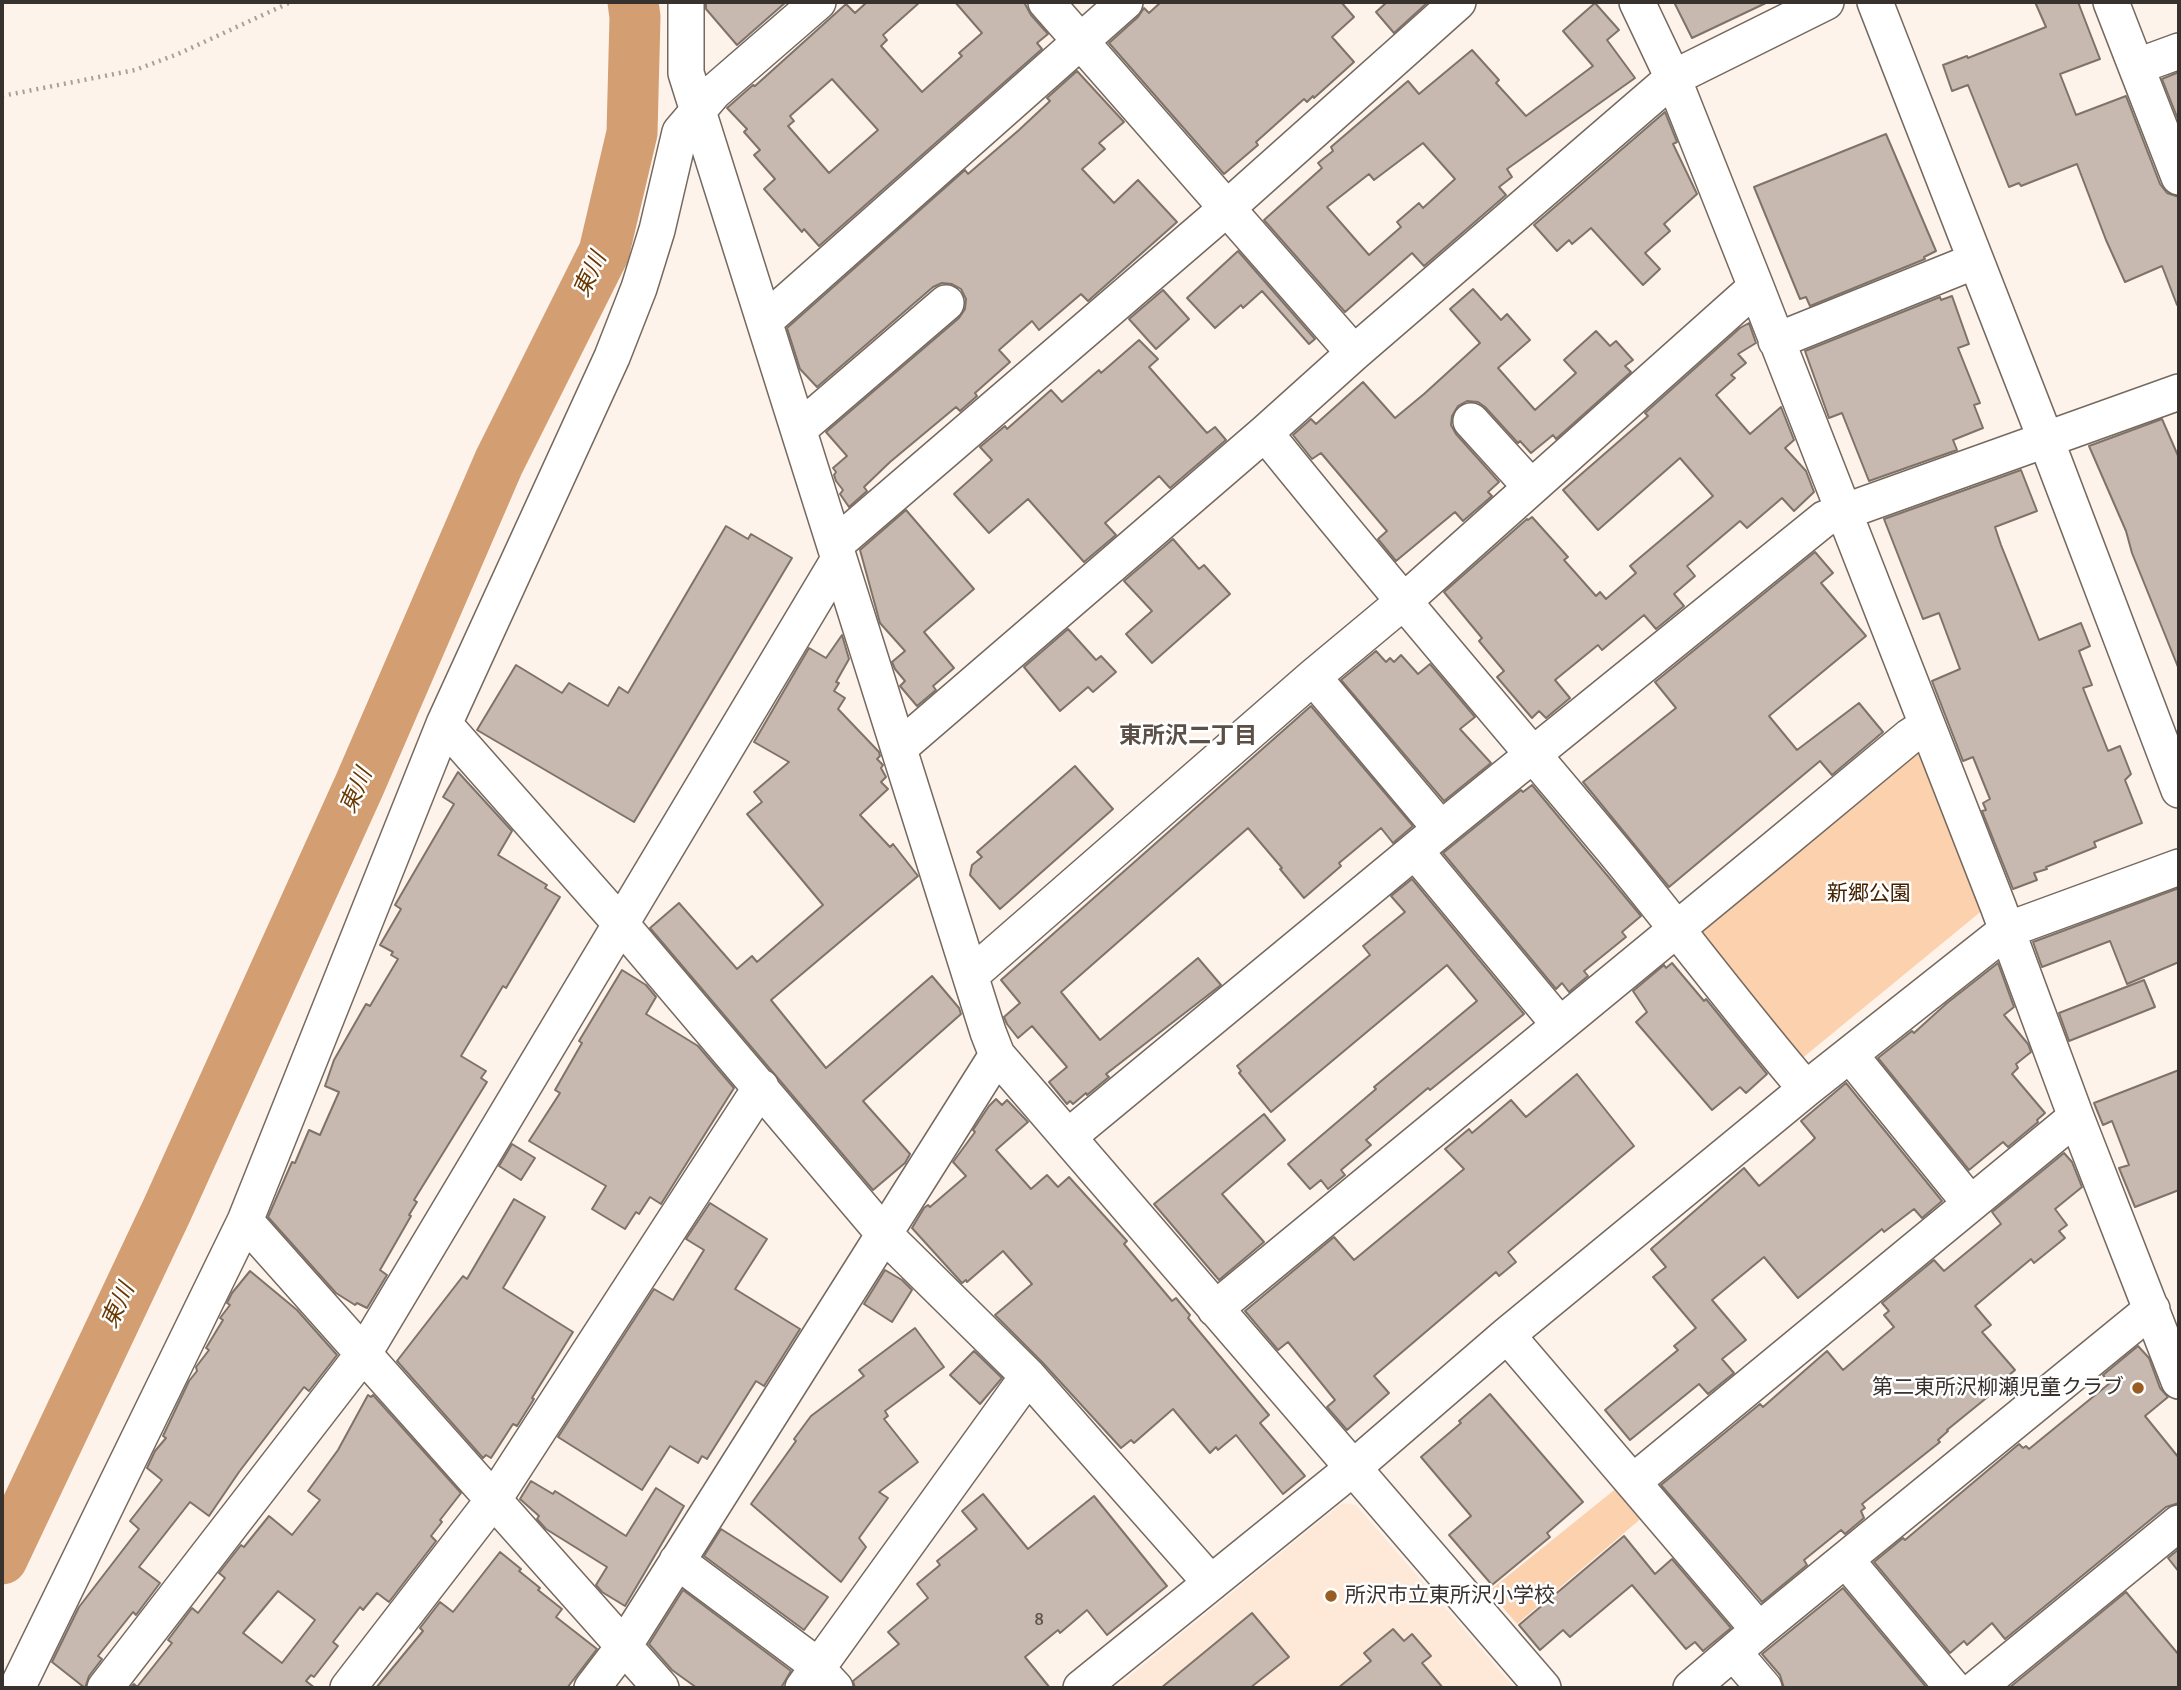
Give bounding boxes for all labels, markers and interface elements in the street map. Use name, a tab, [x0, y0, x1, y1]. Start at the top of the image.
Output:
water label: 東川	[569, 248, 613, 302]
district label: 東所沢二丁目	[1119, 723, 1257, 751]
water label: 東川	[335, 764, 379, 818]
park label: 新郷公園	[1827, 881, 1911, 907]
water label: 東川	[97, 1279, 141, 1333]
place label: 第二東所沢柳瀬児童クラブ	[1872, 1375, 2124, 1401]
marker: 第二東所沢柳瀬児童クラブ	[2130, 1380, 2146, 1396]
place label: 所沢市立東所沢小学校	[1345, 1583, 1555, 1609]
marker: 所沢市立東所沢小学校	[1323, 1588, 1339, 1604]
house number: 8	[1034, 1609, 1044, 1631]

